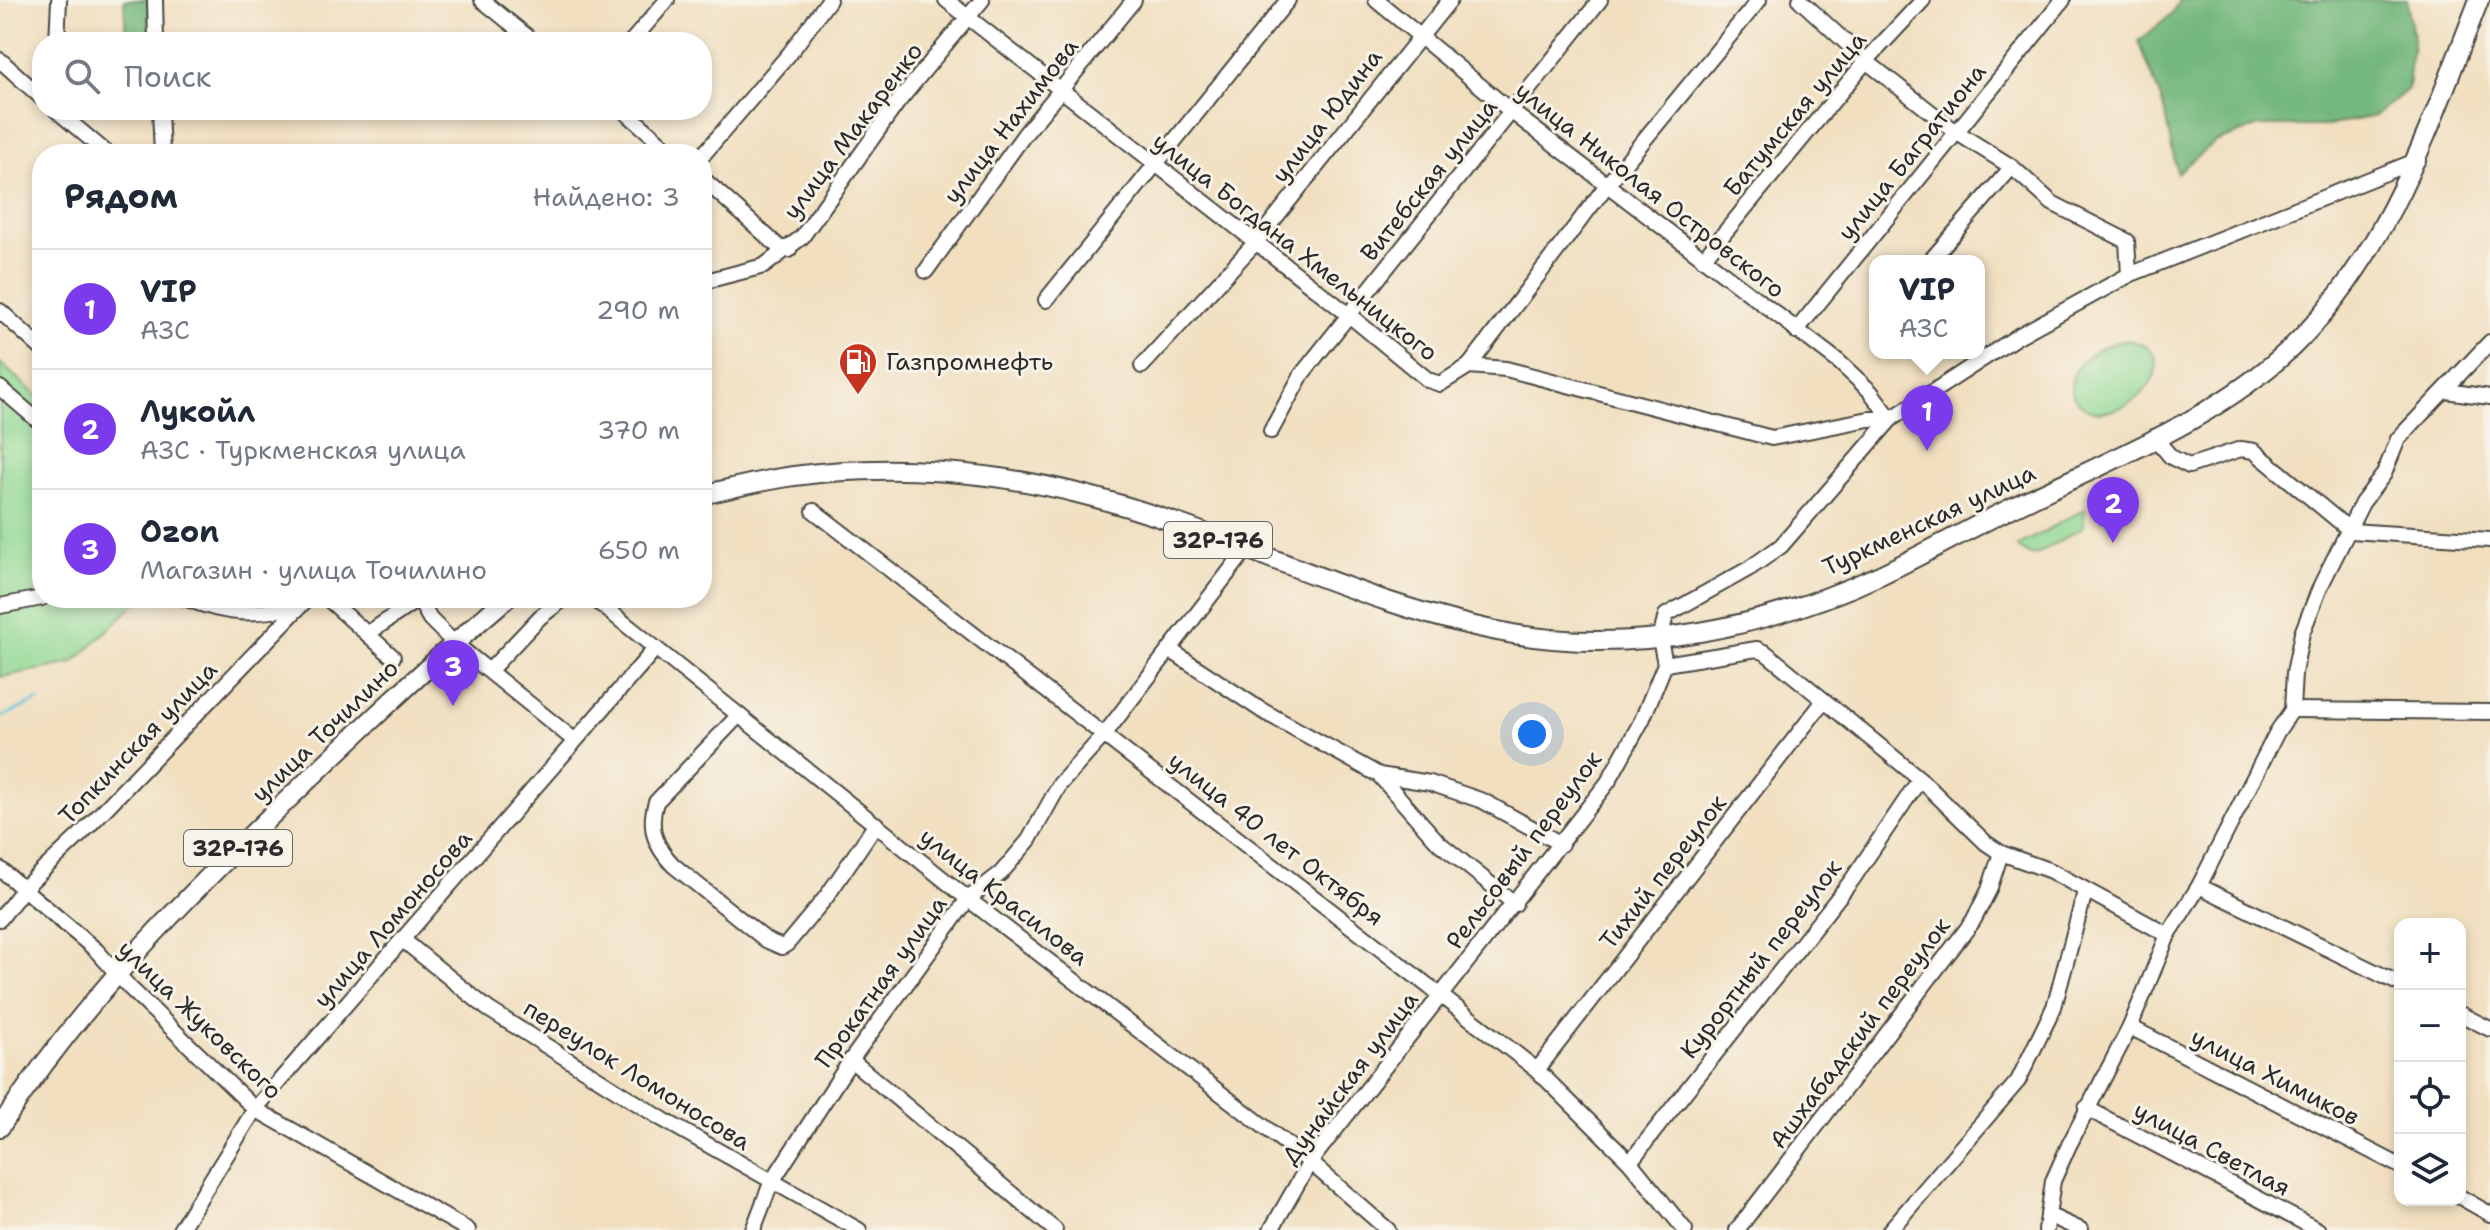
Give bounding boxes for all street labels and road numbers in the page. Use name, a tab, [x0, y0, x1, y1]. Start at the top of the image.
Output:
street label: Батумская улица	[1716, 24, 1874, 203]
street label: улица Нахимова	[936, 32, 1086, 210]
street label: улица Макаренко	[776, 36, 930, 226]
street label: улица Юдина	[1265, 42, 1390, 190]
street label: улица Багратиона	[1831, 57, 1993, 247]
street label: улица Николая Островского	[1509, 75, 1791, 305]
street label: Витебская улица	[1353, 92, 1505, 268]
street label: улица Богдана Хмельницкого	[1146, 125, 1444, 369]
street label: Туркменская улица	[1817, 457, 2041, 583]
road number: 32Р-176	[1164, 522, 1272, 558]
street label: улица Точилино	[244, 652, 406, 810]
street label: Топкинская улица	[52, 654, 224, 832]
street label: Рельсовый переулок	[1439, 744, 1609, 956]
street label: улица 40 лет Октября	[1162, 745, 1390, 933]
street label: Тихий переулок	[1592, 788, 1734, 956]
street label: улица Красилова	[913, 821, 1095, 973]
street label: улица Ломоносова	[307, 823, 479, 1015]
road number: 32Р-176	[184, 830, 292, 866]
street label: Курортный переулок	[1673, 853, 1849, 1065]
street label: Прокатная улица	[808, 890, 954, 1074]
street label: Ашхабадский переулок	[1762, 911, 1958, 1155]
street label: улица Жуковского	[111, 933, 289, 1107]
street label: Дунайская улица	[1274, 985, 1426, 1171]
street label: переулок Ломоносова	[517, 992, 757, 1158]
street label: улица Химиков	[2185, 1021, 2365, 1133]
street label: улица Светлая	[2128, 1094, 2296, 1204]

